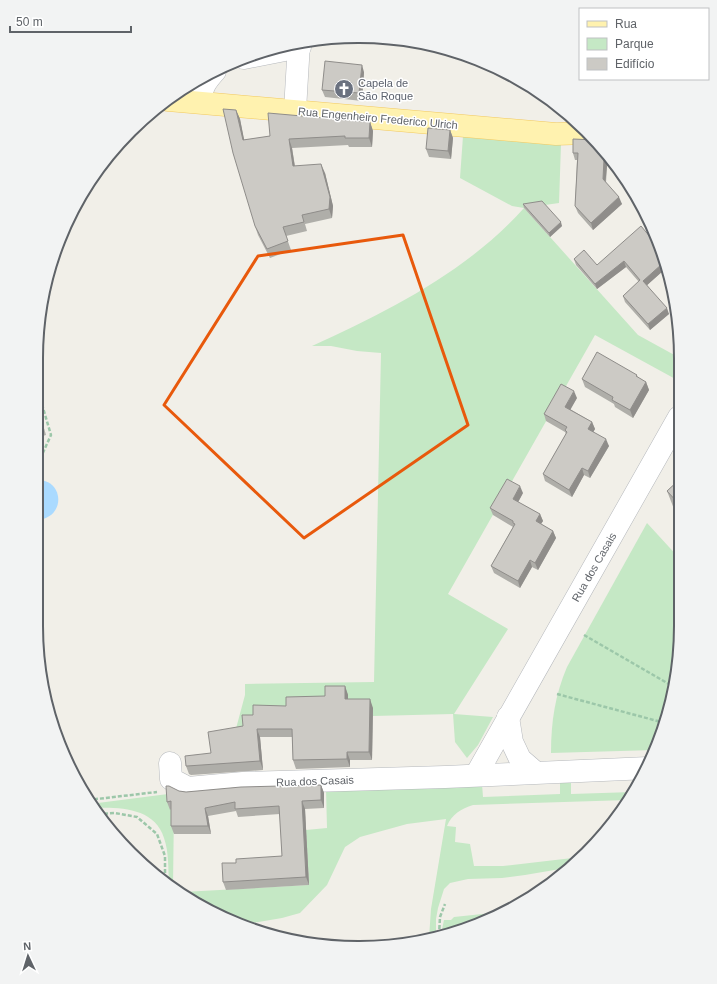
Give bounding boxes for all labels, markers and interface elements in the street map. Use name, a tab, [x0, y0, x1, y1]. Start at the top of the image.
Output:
scale bar	[10, 8, 131, 34]
legend	[579, 8, 709, 80]
text: 50 m	[16, 15, 43, 29]
text: Rua	[615, 17, 637, 31]
text: Parque	[615, 37, 654, 51]
text: Edifício	[615, 57, 655, 71]
place label: Capela de São Roque	[358, 77, 413, 102]
church icon: Capela de São Roque	[333, 78, 355, 100]
street label: Rua Engenheiro Frederico Ulrich	[298, 105, 458, 131]
street label: Rua dos Casais	[569, 530, 619, 604]
street label: Rua dos Casais	[276, 774, 355, 788]
north arrow	[8, 936, 48, 976]
text: N	[23, 940, 32, 952]

